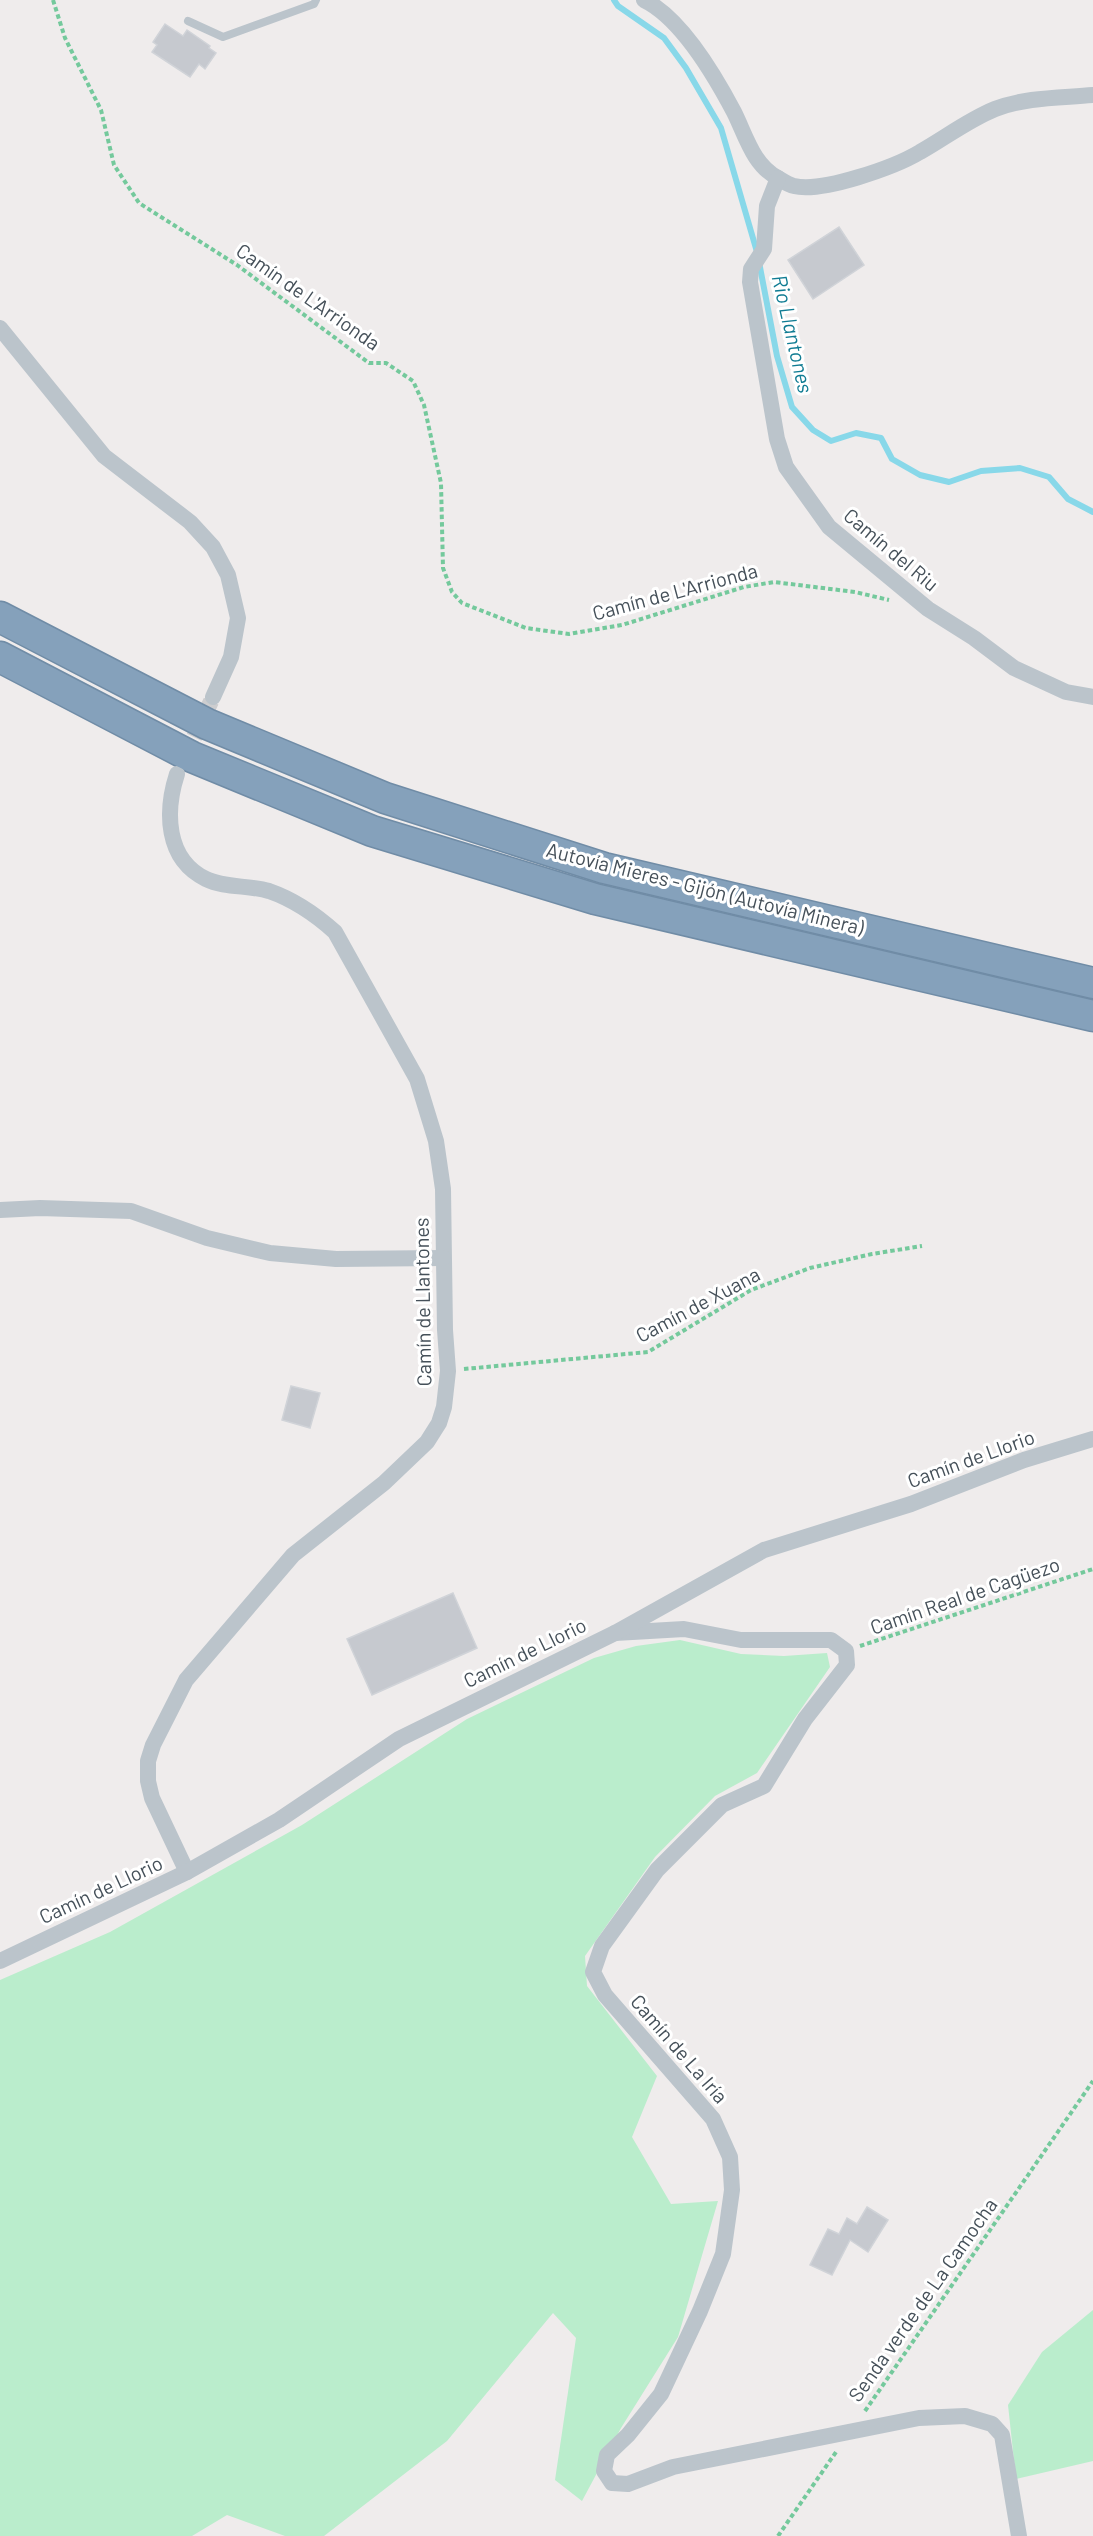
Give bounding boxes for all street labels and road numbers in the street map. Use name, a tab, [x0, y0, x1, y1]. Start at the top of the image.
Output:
street label: Camín de L'Arrionda	[232, 238, 385, 355]
street label: Camín del Riu	[839, 503, 944, 596]
street label: Camín de L'Arrionda	[590, 557, 760, 625]
street label: Autovía Mieres - Gijón (Autovía Minera)	[544, 837, 867, 939]
street label: Camín de Llantones	[409, 1217, 435, 1387]
street label: Camín de Xuana	[631, 1261, 764, 1347]
street label: Camín de Llorio	[904, 1424, 1037, 1492]
street label: Camín Real de Cagüezo	[867, 1551, 1063, 1639]
street label: Camín de Llorio	[459, 1612, 590, 1692]
street label: Camín de Llorio	[35, 1850, 166, 1928]
street label: Camín de La Iría	[626, 1989, 733, 2107]
street label: Senda verde de La Camocha	[843, 2193, 1002, 2406]

